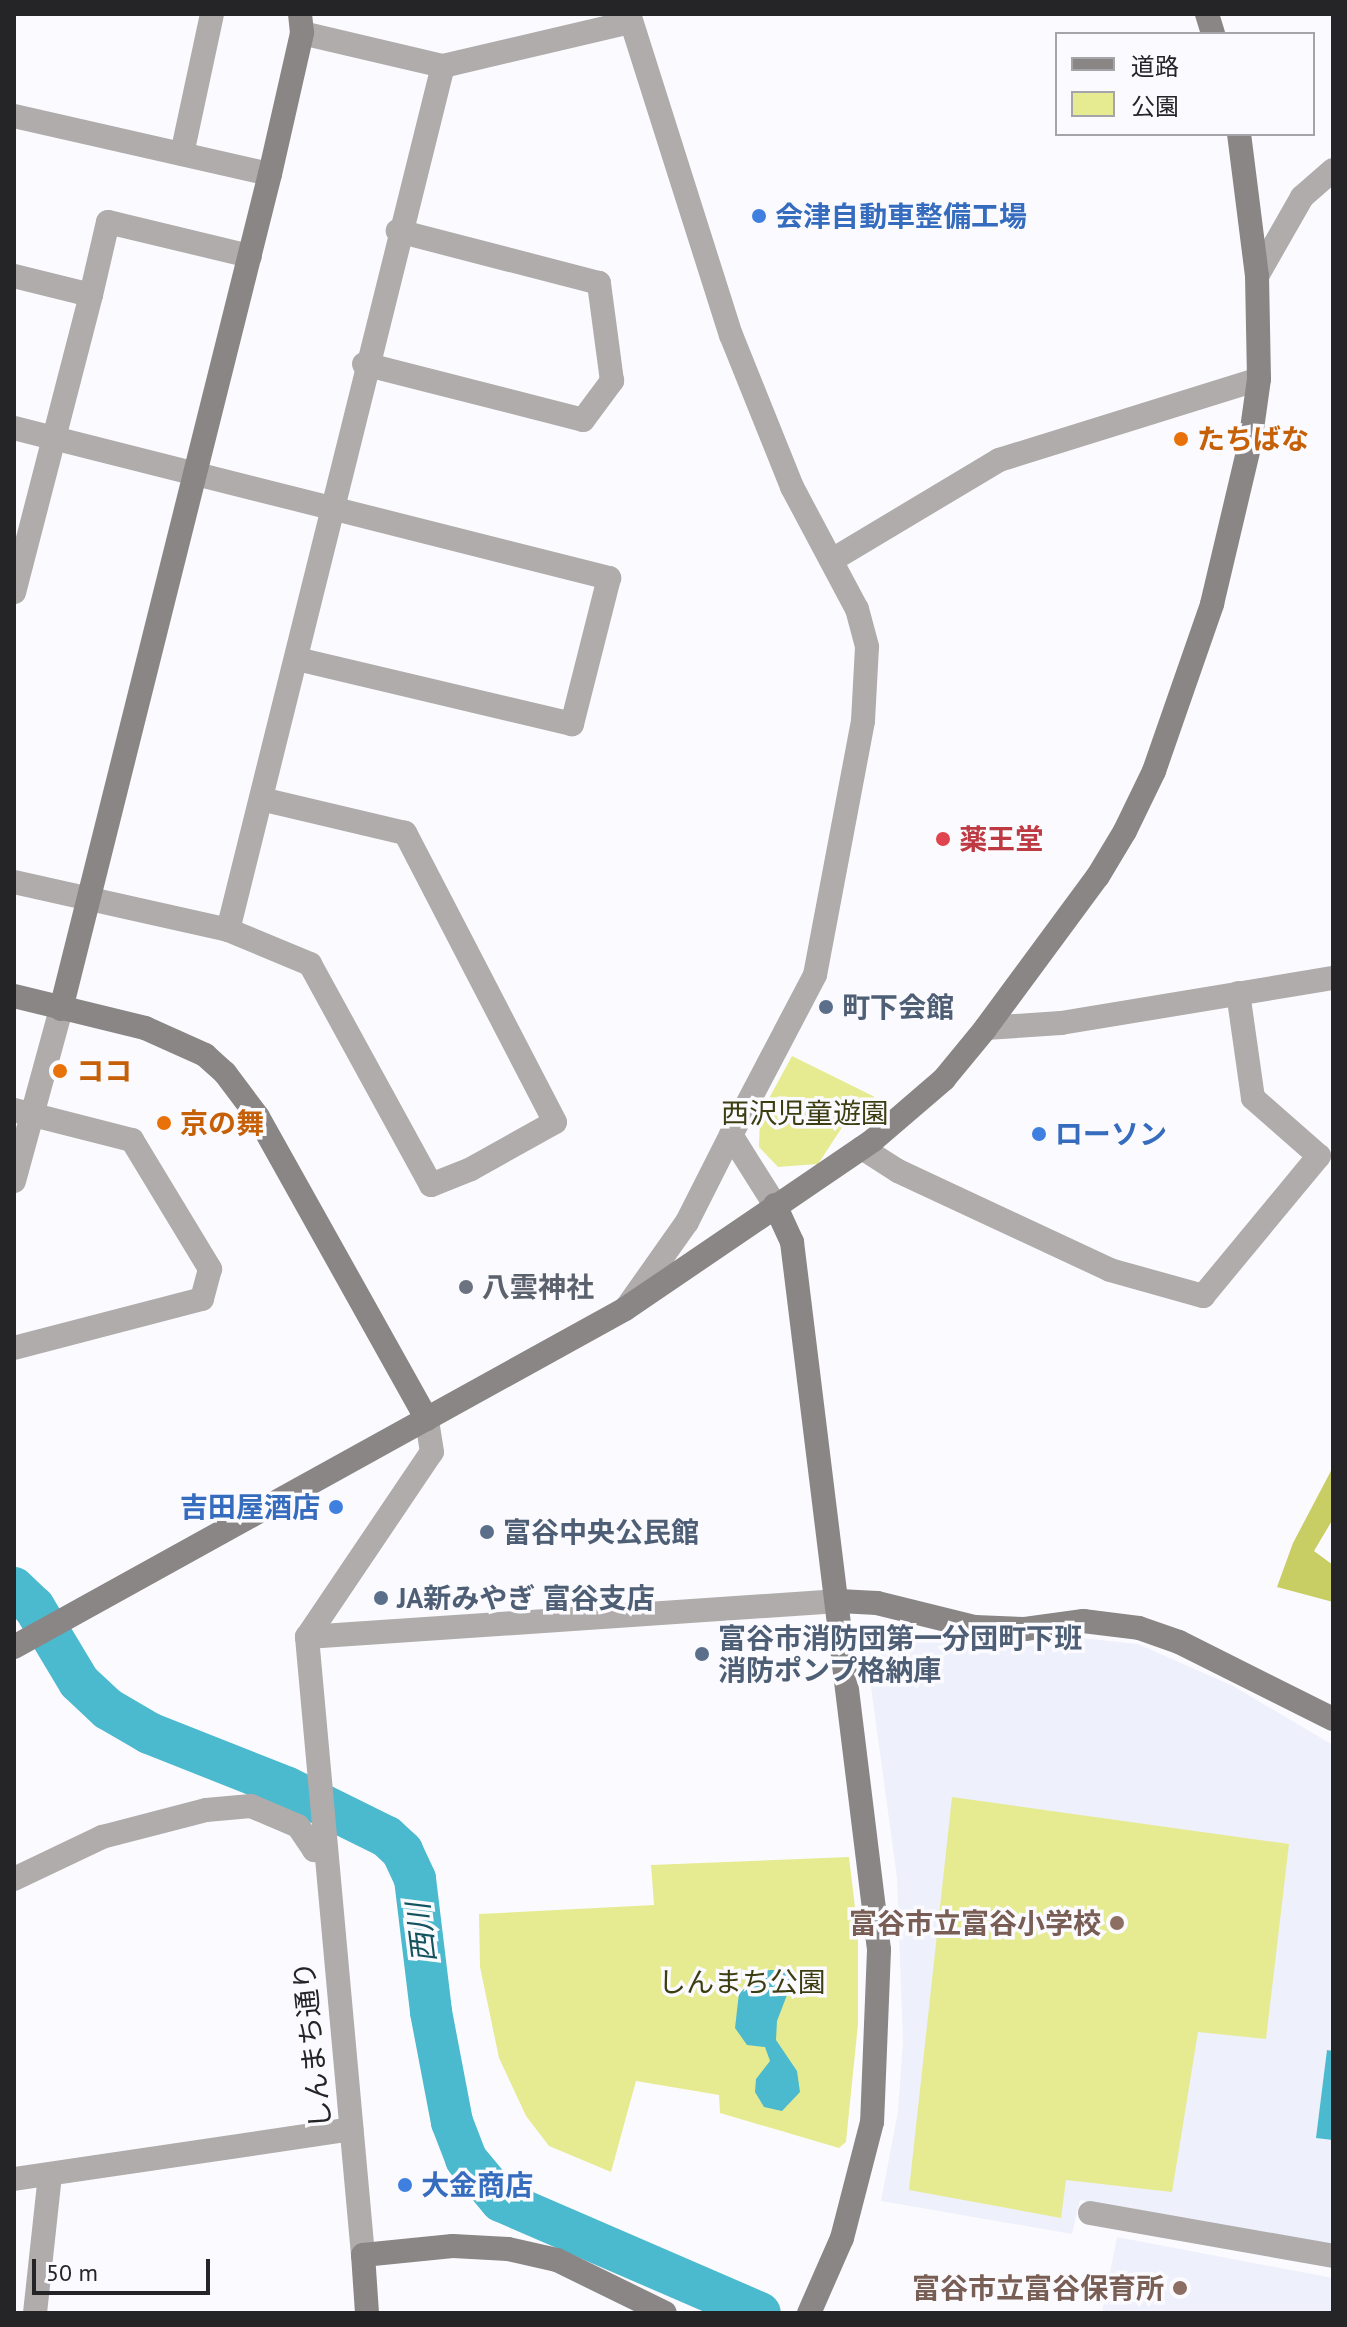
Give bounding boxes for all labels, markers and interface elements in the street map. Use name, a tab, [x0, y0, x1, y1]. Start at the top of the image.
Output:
legend	[1055, 32, 1315, 136]
text: 道路	[1131, 51, 1179, 82]
text: 公園	[1131, 91, 1179, 122]
place label: 会津自動車整備工場	[775, 199, 1027, 233]
marker: 会津自動車整備工場	[750, 207, 768, 225]
place label: たちばな	[1197, 422, 1309, 456]
marker: たちばな	[1172, 430, 1190, 448]
place label: 薬王堂	[959, 822, 1043, 856]
marker: 薬王堂	[934, 830, 952, 848]
place label: 町下会館	[842, 990, 954, 1024]
marker: 町下会館	[817, 998, 835, 1016]
place label: ココ	[76, 1054, 132, 1088]
marker: ココ	[51, 1062, 69, 1080]
park label: 西沢児童遊園	[721, 1096, 889, 1130]
place label: 京の舞	[180, 1106, 264, 1140]
marker: 京の舞	[155, 1114, 173, 1132]
place label: ローソン	[1055, 1117, 1167, 1151]
marker: ローソン	[1030, 1125, 1048, 1143]
place label: 八雲神社	[482, 1270, 594, 1304]
marker: 八雲神社	[457, 1278, 475, 1296]
place label: 吉田屋酒店	[180, 1490, 320, 1524]
marker: 吉田屋酒店	[327, 1498, 345, 1516]
place label: 富谷中央公民館	[503, 1515, 699, 1549]
marker: 富谷中央公民館	[478, 1523, 496, 1541]
place label: JA新みやぎ 富谷支店	[397, 1581, 654, 1615]
marker: JA新みやぎ 富谷支店	[372, 1589, 390, 1607]
place label: 富谷市消防団第一分団町下班 消防ポンプ格納庫	[718, 1621, 1082, 1687]
marker: 富谷市消防団第一分団町下班 消防ポンプ格納庫	[693, 1645, 711, 1663]
water label: 西川	[399, 1901, 443, 1965]
place label: 富谷市立富谷小学校	[849, 1906, 1101, 1940]
marker: 富谷市立富谷小学校	[1108, 1914, 1126, 1932]
street label: しんまち通り	[287, 1960, 337, 2130]
park label: しんまち公園	[658, 1965, 826, 1999]
place label: 大金商店	[421, 2168, 533, 2202]
marker: 大金商店	[396, 2176, 414, 2194]
scale bar	[36, 2243, 214, 2293]
text: 50 m	[46, 2257, 98, 2288]
place label: 富谷市立富谷保育所	[912, 2271, 1164, 2305]
marker: 富谷市立富谷保育所	[1171, 2279, 1189, 2297]

